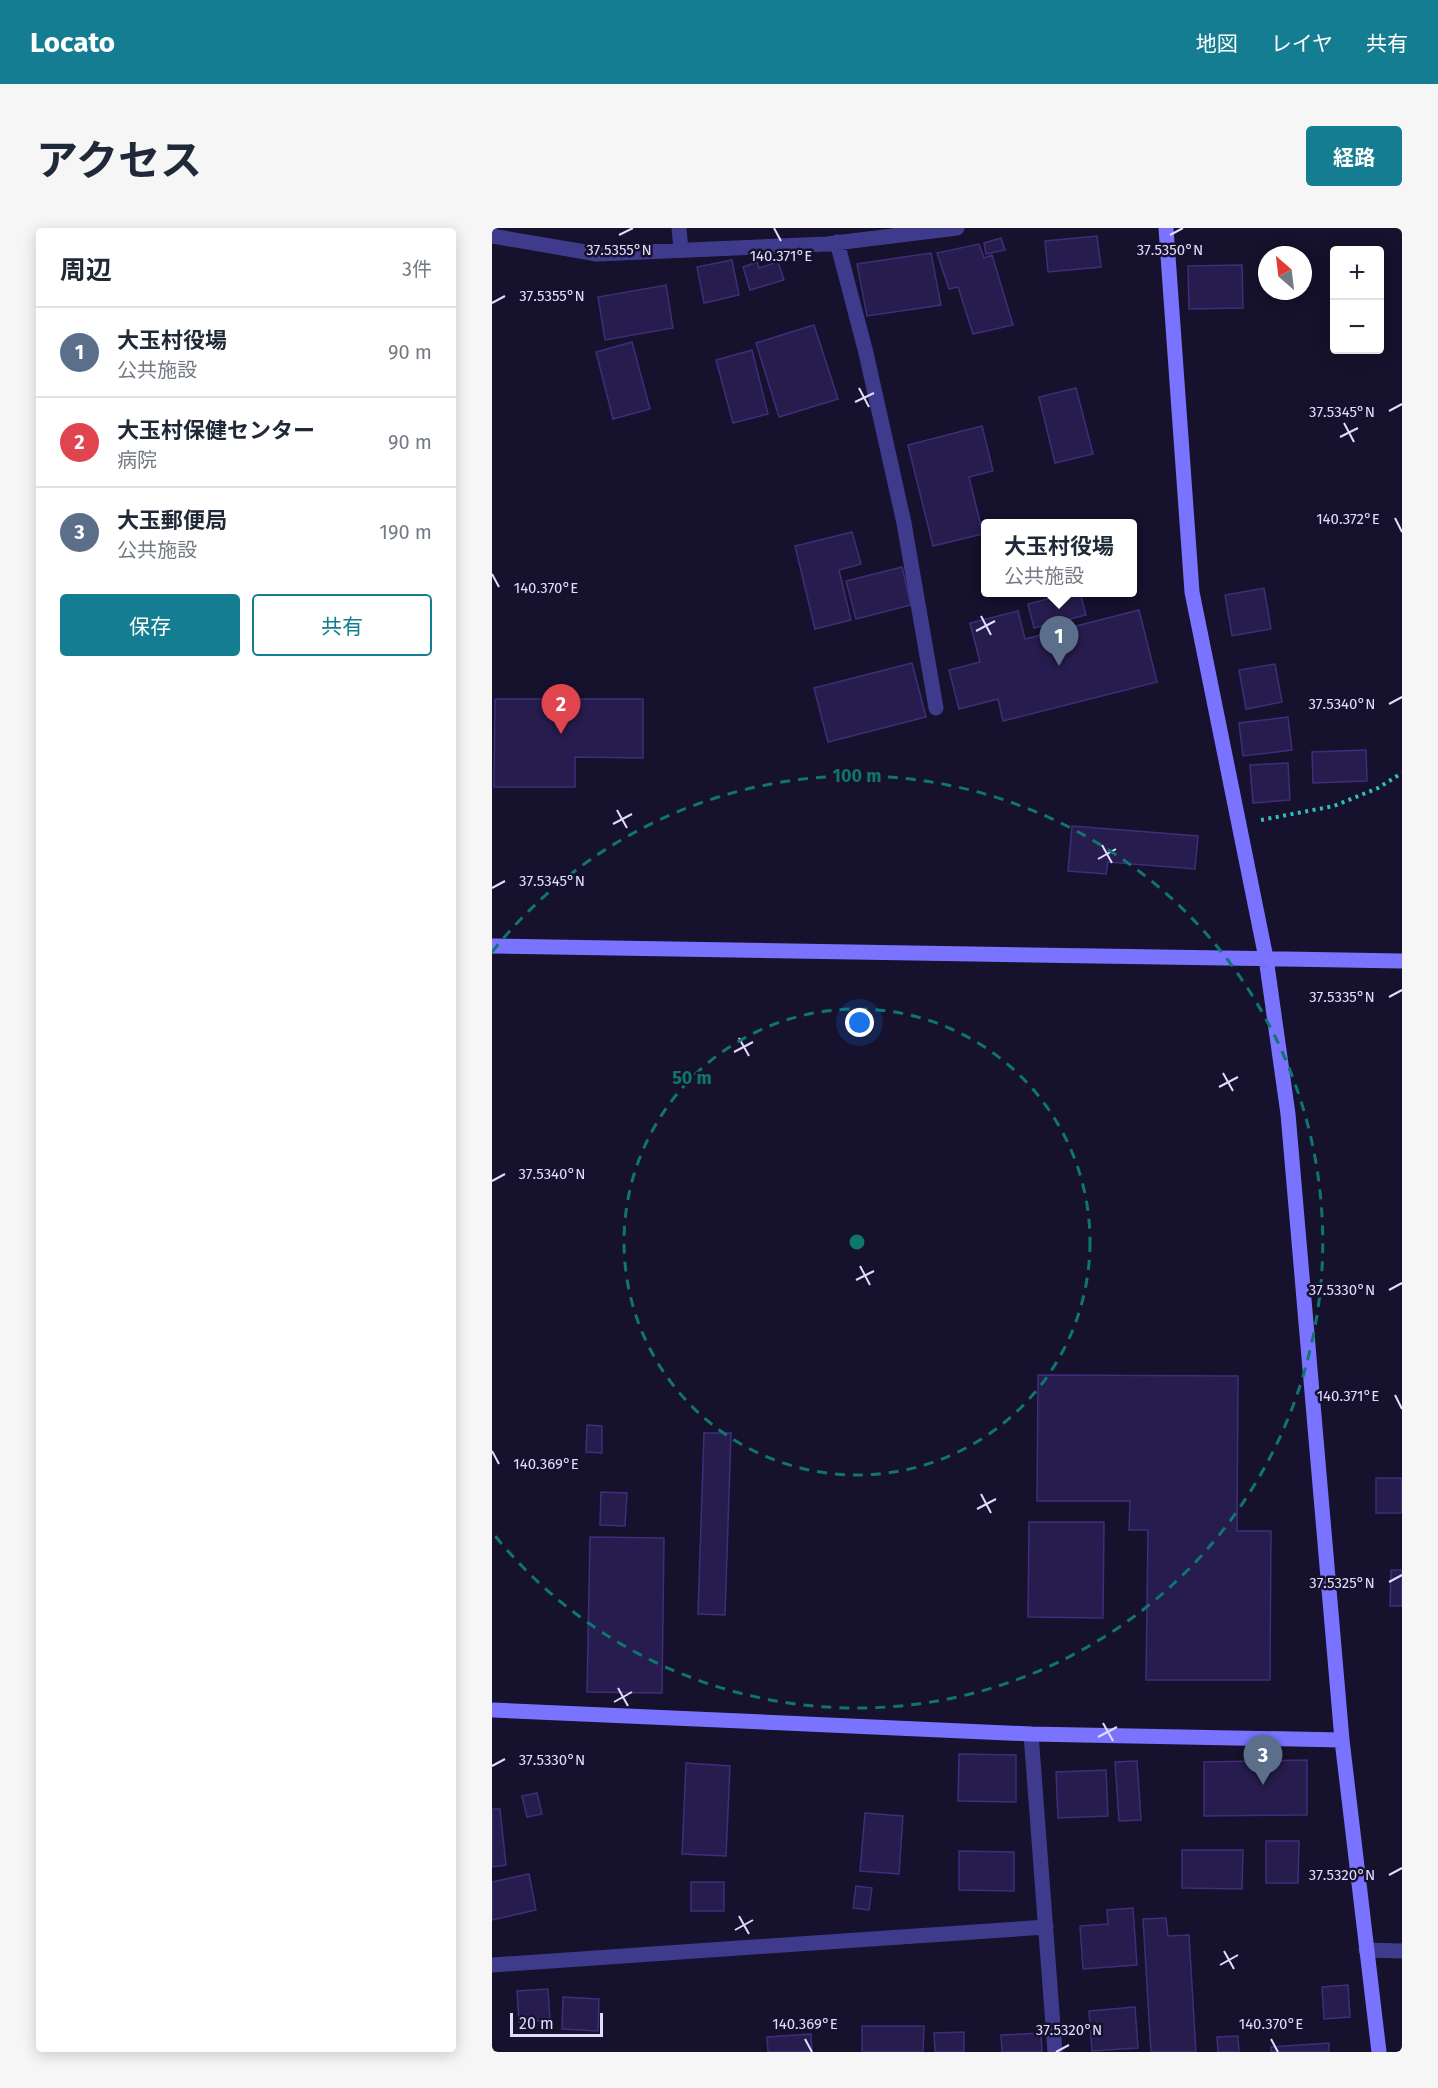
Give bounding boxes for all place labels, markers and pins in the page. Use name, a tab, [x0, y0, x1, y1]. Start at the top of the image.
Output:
pin: 1	[1040, 616, 1078, 666]
pin: 2	[542, 684, 580, 734]
centre of rings	[847, 1232, 867, 1252]
pin: 3	[1244, 1736, 1282, 1785]

